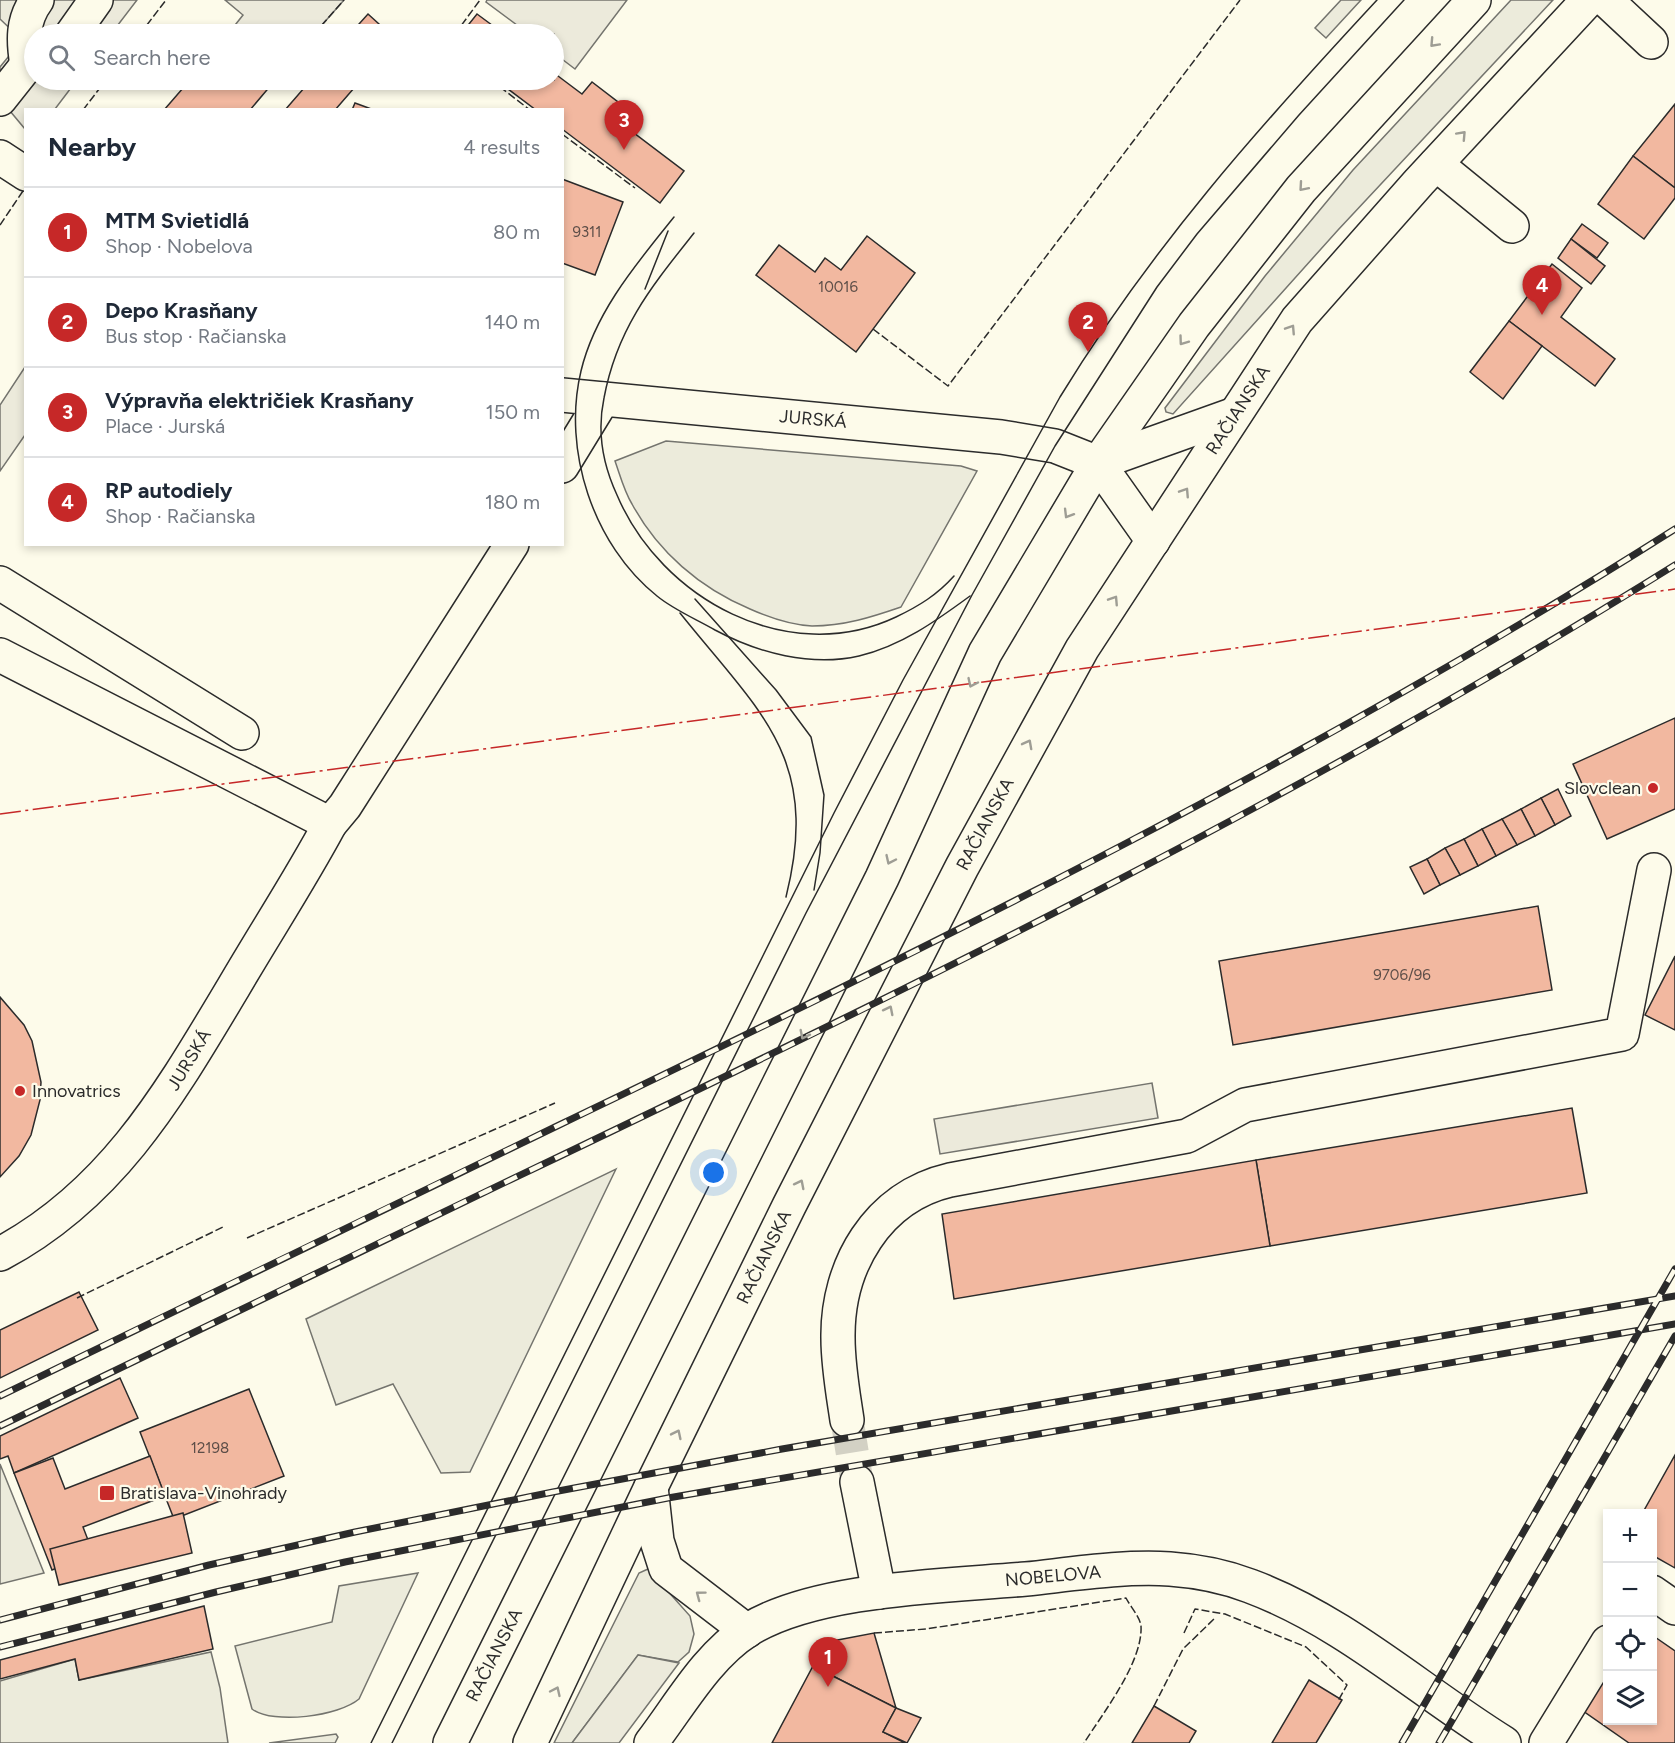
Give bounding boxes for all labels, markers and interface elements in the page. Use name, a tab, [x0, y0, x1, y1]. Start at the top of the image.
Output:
search box	[24, 24, 564, 90]
one-way arrow	[1430, 36, 1441, 46]
icon: search	[45, 41, 78, 74]
text: Search here	[93, 44, 211, 71]
pin: 3	[604, 100, 644, 150]
text: Nearby	[48, 131, 136, 163]
one-way arrow	[1455, 131, 1466, 142]
text: 4 results	[463, 135, 540, 159]
one-way arrow	[1299, 180, 1310, 191]
text: MTM Svietidlá	[105, 207, 249, 234]
text: 1	[63, 220, 72, 244]
text: 80 m	[493, 220, 540, 244]
house number: 9311	[572, 223, 602, 241]
text: Shop · Nobelova	[105, 234, 253, 258]
pin: 4	[1522, 266, 1562, 315]
house number: 10016	[818, 278, 859, 296]
text: Depo Krasňany	[105, 297, 258, 324]
pin: 2	[1068, 302, 1108, 352]
text: 2	[62, 310, 73, 334]
text: 140 m	[485, 310, 540, 334]
text: Bus stop · Račianska	[105, 324, 286, 348]
one-way arrow	[1284, 324, 1295, 335]
one-way arrow	[1179, 334, 1190, 345]
street label: RAČIANSKA	[1201, 361, 1275, 459]
text: Výpravňa električiek Krasňany	[105, 387, 414, 414]
text: 3	[62, 400, 73, 424]
text: 150 m	[485, 400, 540, 424]
street label: JURSKÁ	[778, 405, 848, 433]
text: Place · Jurská	[105, 414, 225, 438]
text: RP autodiely	[105, 477, 232, 504]
one-way arrow	[1177, 488, 1189, 498]
text: 4	[61, 490, 74, 514]
text: 180 m	[485, 490, 540, 514]
text: Shop · Račianska	[105, 504, 255, 528]
one-way arrow	[1063, 508, 1075, 518]
one-way arrow	[1107, 596, 1118, 607]
one-way arrow	[967, 677, 979, 688]
one-way arrow	[1021, 740, 1032, 751]
street label: RAČIANSKA	[951, 774, 1019, 874]
place label: Slovclean	[1564, 777, 1641, 799]
marker: Slovclean	[1646, 781, 1660, 795]
one-way arrow	[886, 854, 898, 865]
house number: 9706/96	[1373, 966, 1431, 984]
one-way arrow	[882, 1006, 893, 1017]
street label: JURSKÁ	[162, 1025, 216, 1095]
one-way arrow	[799, 1029, 811, 1040]
place label: Innovatrics	[32, 1080, 121, 1102]
marker: Innovatrics	[13, 1084, 27, 1098]
your location	[699, 1158, 728, 1187]
one-way arrow	[793, 1179, 805, 1190]
street label: RAČIANSKA	[732, 1206, 796, 1308]
one-way arrow	[670, 1430, 681, 1441]
house number: 12198	[191, 1439, 229, 1457]
place label: Bratislava-Vinohrady	[120, 1482, 287, 1504]
marker: Bratislava-Vinohrady	[98, 1484, 116, 1502]
map controls	[1603, 1509, 1657, 1725]
button: +	[1603, 1509, 1657, 1563]
street label: NOBELOVA	[1004, 1561, 1102, 1591]
button: −	[1603, 1563, 1657, 1617]
one-way arrow	[696, 1592, 707, 1603]
street label: RAČIANSKA	[461, 1605, 527, 1705]
button: locate	[1603, 1617, 1657, 1671]
pin: 1	[808, 1638, 848, 1687]
button: layers	[1603, 1671, 1657, 1725]
one-way arrow	[549, 1686, 561, 1697]

